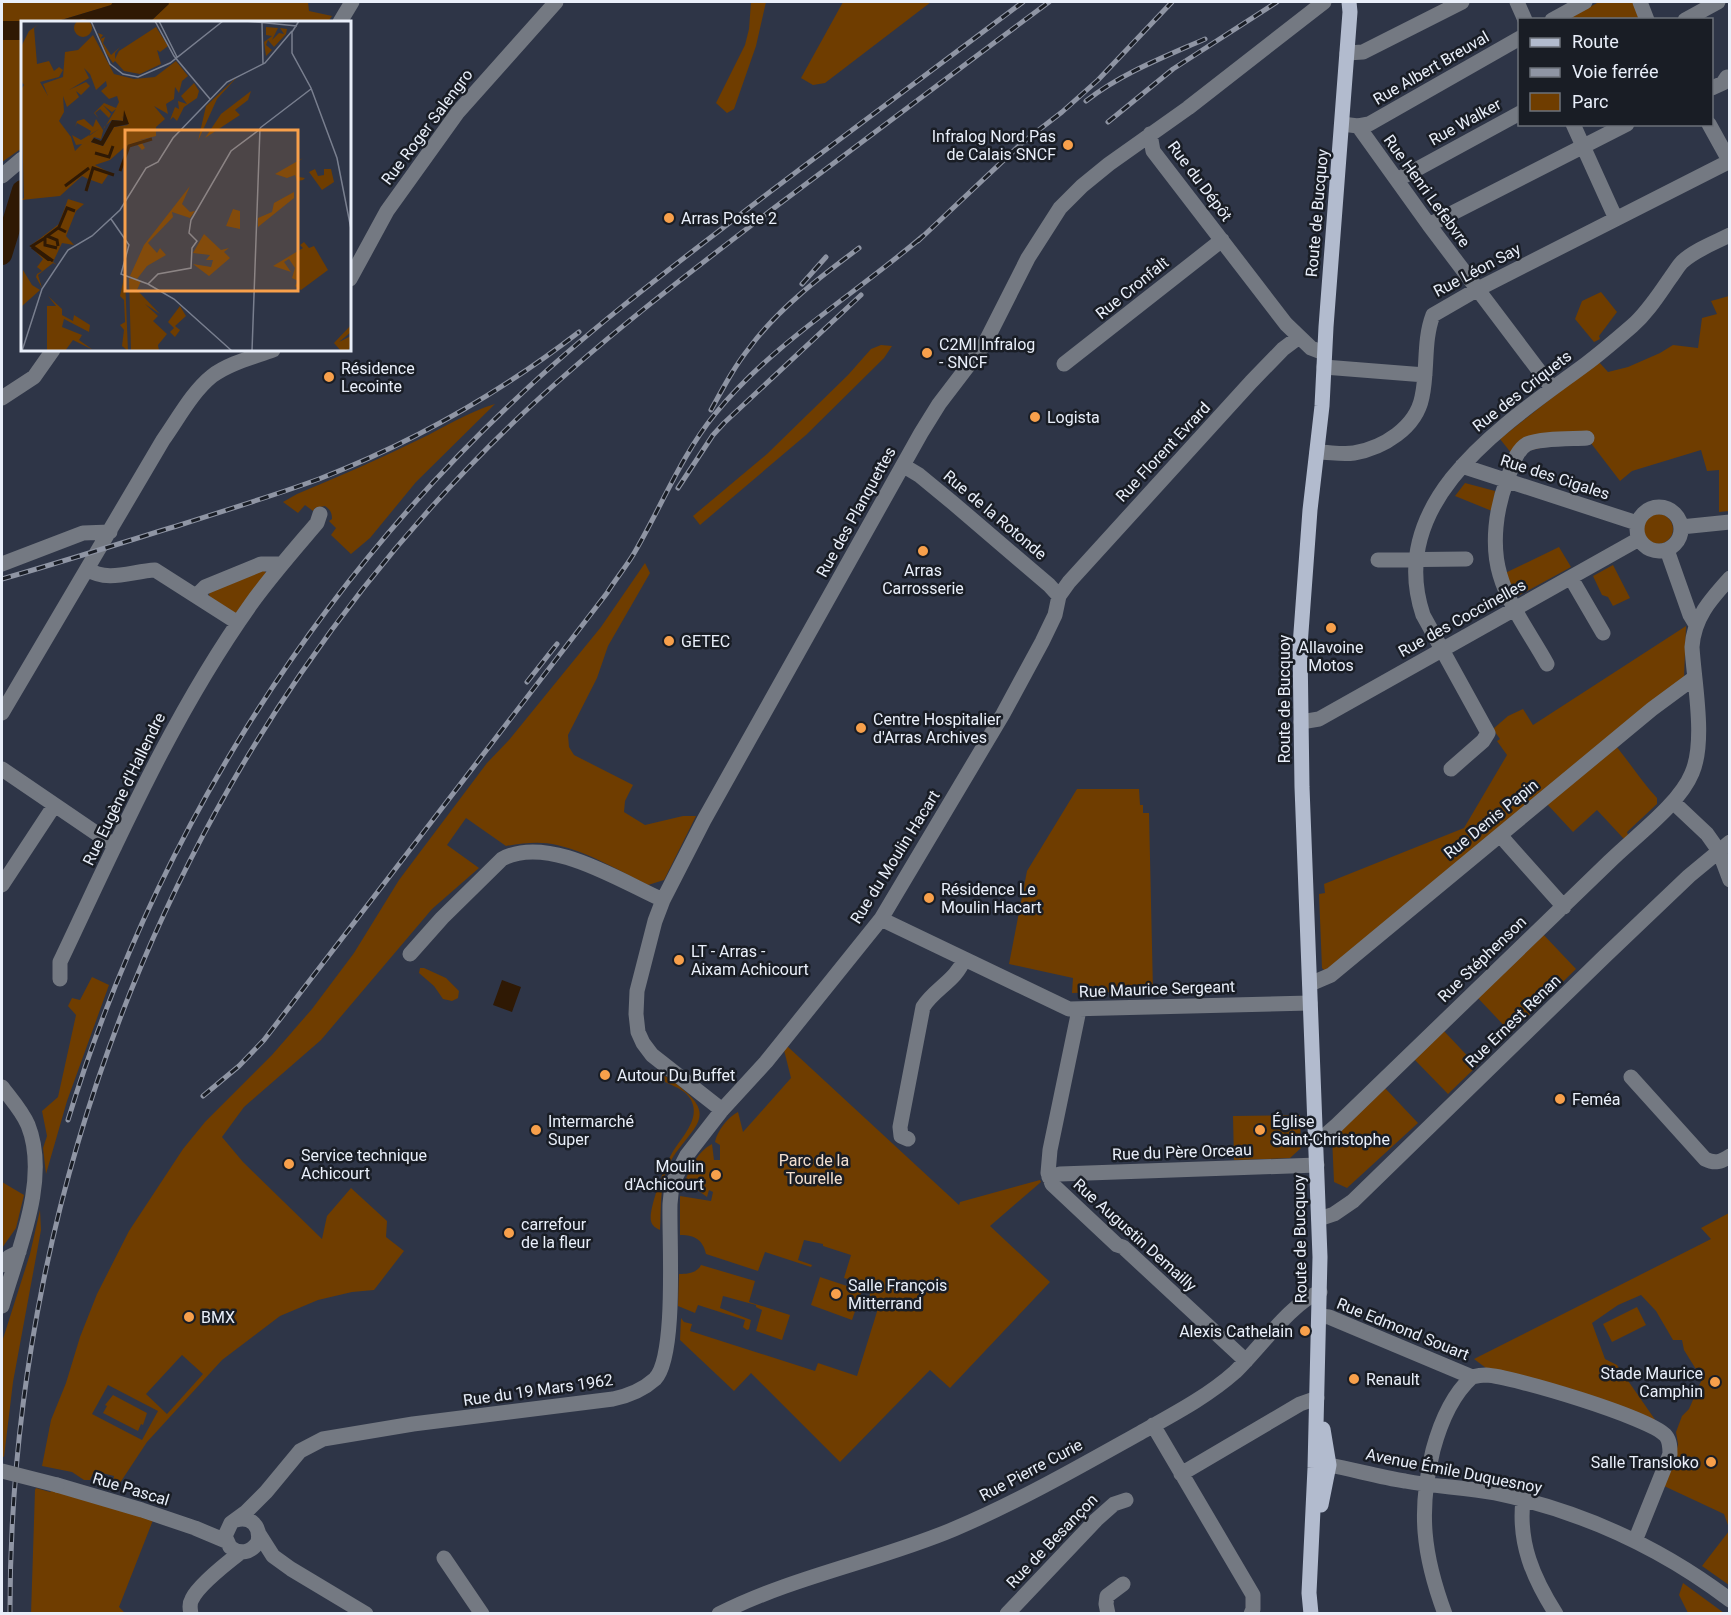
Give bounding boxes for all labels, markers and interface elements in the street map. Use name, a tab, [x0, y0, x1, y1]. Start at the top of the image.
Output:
legend	[1518, 18, 1713, 126]
inset map	[21, 21, 351, 351]
street label: Rue Albert Breuval	[1370, 27, 1492, 109]
text: Route	[1572, 31, 1619, 52]
text: Voie ferrée	[1572, 61, 1658, 82]
street label: Rue Roger Salengro	[377, 65, 477, 189]
text: Parc	[1572, 91, 1608, 112]
street label: Rue Walker	[1426, 94, 1505, 150]
place label: Infralog Nord Pas de Calais SNCF	[932, 127, 1056, 164]
street label: Rue Henri Lefebvre	[1380, 131, 1474, 251]
street label: Rue du Dépôt	[1164, 137, 1236, 225]
marker: Infralog Nord Pas de Calais SNCF	[1061, 138, 1075, 152]
street label: Route de Bucquoy	[1302, 148, 1332, 278]
place label: Arras Poste 2	[681, 209, 777, 228]
marker: Arras Poste 2	[662, 211, 676, 225]
street label: Rue Léon Say	[1430, 239, 1524, 301]
street label: Rue Cronfalt	[1092, 253, 1172, 323]
place label: C2MI Infralog - SNCF	[939, 335, 1035, 372]
marker: C2MI Infralog - SNCF	[920, 346, 934, 360]
street label: Rue des Criquets	[1469, 346, 1575, 436]
place label: Résidence Lecointe	[341, 359, 415, 396]
marker: Résidence Lecointe	[322, 370, 336, 384]
street label: Rue Florent Evrard	[1112, 398, 1214, 506]
place label: Logista	[1047, 408, 1100, 427]
marker: Logista	[1028, 410, 1042, 424]
street label: Rue des Planquettes	[812, 444, 900, 580]
street label: Rue des Cigales	[1498, 450, 1612, 504]
street label: Rue de la Rotonde	[940, 466, 1050, 564]
marker: Arras Carrosserie	[916, 544, 930, 558]
place label: Arras Carrosserie	[882, 561, 964, 598]
street label: Rue des Coccinelles	[1395, 575, 1529, 661]
marker: Allavoine Motos	[1324, 621, 1338, 635]
place label: GETEC	[681, 632, 730, 651]
marker: GETEC	[662, 634, 676, 648]
street label: Route de Bucquoy	[1275, 634, 1294, 763]
place label: Allavoine Motos	[1299, 638, 1363, 675]
street label: Rue Eugène d'Hallendre	[79, 710, 169, 868]
place label: Centre Hospitalier d'Arras Archives	[873, 710, 1002, 747]
marker: Centre Hospitalier d'Arras Archives	[854, 721, 868, 735]
street label: Rue Denis Papin	[1440, 775, 1542, 863]
street label: Rue du Moulin Hacart	[846, 787, 944, 927]
place label: Résidence Le Moulin Hacart	[941, 880, 1042, 917]
marker: Résidence Le Moulin Hacart	[922, 891, 936, 905]
street label: Rue Stéphenson	[1434, 912, 1530, 1006]
place label: LT - Arras - Aixam Achicourt	[691, 942, 809, 979]
marker: LT - Arras - Aixam Achicourt	[672, 953, 686, 967]
street label: Rue Ernest Renan	[1461, 971, 1565, 1071]
street label: Rue Maurice Sergeant	[1079, 977, 1235, 1001]
place label: Autour Du Buffet	[617, 1066, 735, 1085]
marker: Autour Du Buffet	[598, 1068, 612, 1082]
place label: Feméa	[1572, 1090, 1620, 1109]
marker: Feméa	[1553, 1092, 1567, 1106]
place label: Intermarché Super	[548, 1112, 634, 1149]
place label: Église Saint-Christophe	[1272, 1112, 1390, 1149]
marker: Intermarché Super	[529, 1123, 543, 1137]
marker: Église Saint-Christophe	[1253, 1123, 1267, 1137]
street label: Rue du Père Orceau	[1112, 1140, 1252, 1164]
place label: Service technique Achicourt	[301, 1146, 427, 1183]
park label: Parc de la Tourelle	[779, 1151, 849, 1188]
marker: Service technique Achicourt	[282, 1157, 296, 1171]
place label: Moulin d'Achicourt	[624, 1157, 704, 1194]
marker: Moulin d'Achicourt	[709, 1168, 723, 1182]
street label: Route de Bucquoy	[1289, 1174, 1311, 1303]
street label: Rue Augustin Demailly	[1069, 1175, 1201, 1296]
place label: carrefour de la fleur	[521, 1215, 591, 1252]
marker: carrefour de la fleur	[502, 1226, 516, 1240]
place label: Salle François Mitterrand	[848, 1276, 947, 1313]
marker: Salle François Mitterrand	[829, 1287, 843, 1301]
street label: Rue Edmond Souart	[1334, 1294, 1472, 1364]
place label: BMX	[201, 1308, 235, 1327]
marker: BMX	[182, 1310, 196, 1324]
place label: Alexis Cathelain	[1179, 1322, 1293, 1341]
marker: Alexis Cathelain	[1298, 1324, 1312, 1338]
place label: Stade Maurice Camphin	[1600, 1364, 1703, 1401]
street label: Rue du 19 Mars 1962	[462, 1370, 614, 1410]
place label: Renault	[1366, 1370, 1420, 1389]
marker: Renault	[1347, 1372, 1361, 1386]
marker: Stade Maurice Camphin	[1708, 1375, 1722, 1389]
street label: Rue Pierre Curie	[976, 1435, 1086, 1505]
street label: Avenue Émile Duquesnoy	[1364, 1445, 1544, 1497]
place label: Salle Transloko	[1591, 1453, 1699, 1472]
marker: Salle Transloko	[1704, 1455, 1718, 1469]
street label: Rue Pascal	[90, 1468, 172, 1510]
street label: Rue de Besançon	[1002, 1490, 1102, 1592]

